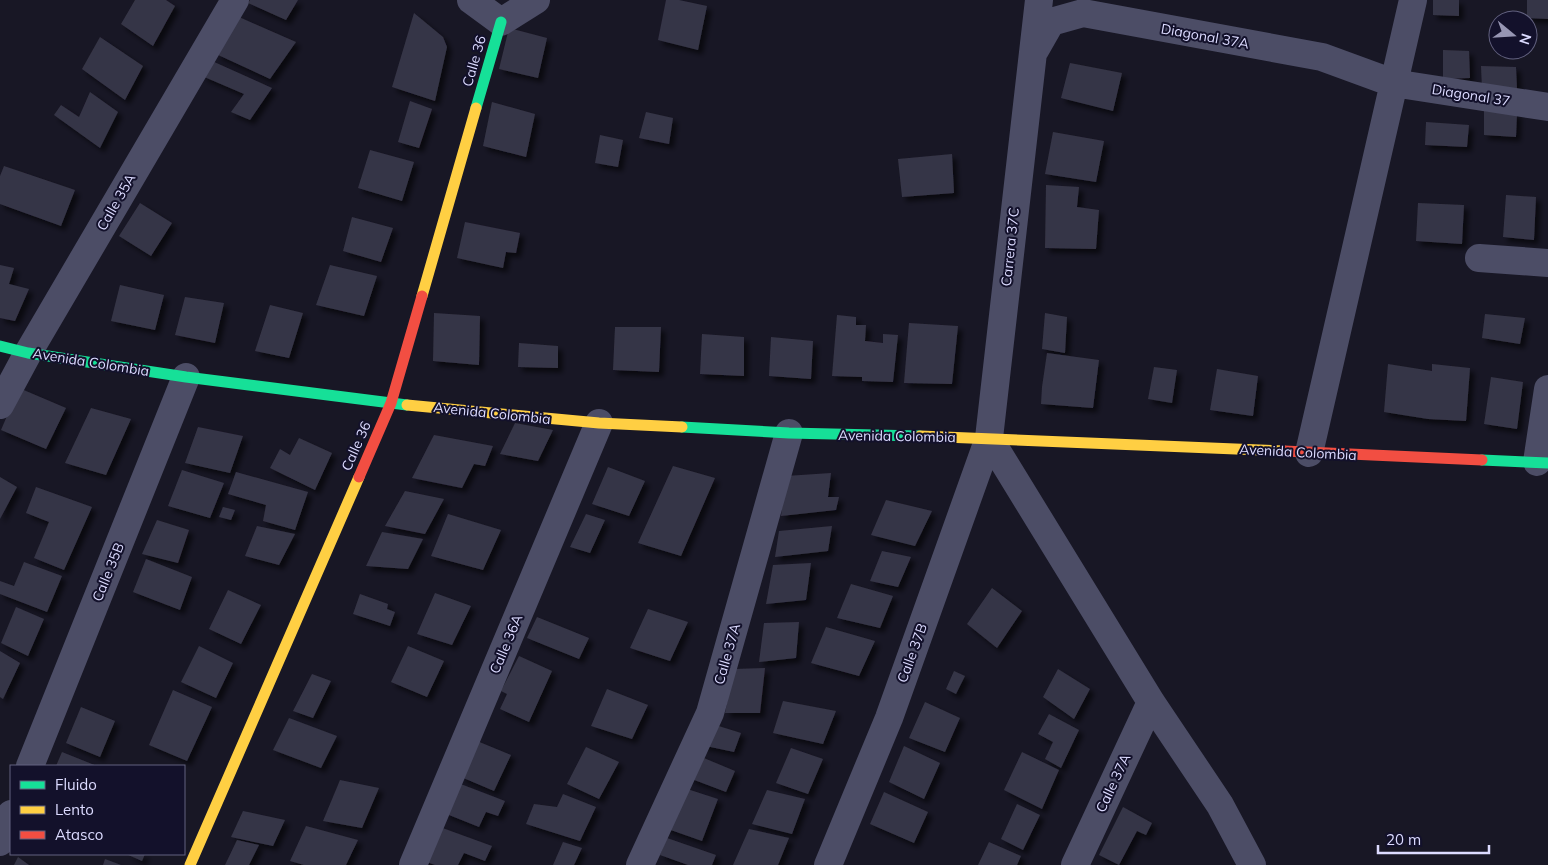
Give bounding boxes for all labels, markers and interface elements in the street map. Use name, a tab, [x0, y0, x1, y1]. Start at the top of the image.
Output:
north arrow	[1488, 10, 1538, 60]
street label: Diagonal 37A	[1159, 19, 1251, 53]
text: N	[1515, 31, 1536, 47]
street label: Calle 36	[458, 33, 490, 89]
street label: Diagonal 37	[1431, 80, 1511, 110]
street label: Calle 35A	[93, 170, 140, 234]
street label: Carrera 37C	[997, 207, 1023, 287]
street label: Avenida Colombia	[31, 344, 151, 380]
street label: Avenida Colombia	[433, 398, 551, 428]
street label: Calle 36	[337, 418, 375, 474]
street label: Avenida Colombia	[838, 426, 956, 446]
street label: Avenida Colombia	[1239, 440, 1357, 464]
street label: Calle 35B	[88, 540, 128, 604]
street label: Calle 36A	[485, 611, 527, 676]
street label: Calle 37A	[710, 621, 744, 687]
street label: Calle 37B	[893, 621, 931, 685]
street label: Calle 37A	[1092, 750, 1135, 815]
legend	[10, 765, 185, 855]
text: Fluido	[55, 775, 97, 794]
text: Lento	[55, 800, 94, 819]
scale bar	[1378, 822, 1489, 854]
text: Atasco	[55, 825, 103, 844]
text: 20 m	[1386, 830, 1421, 849]

